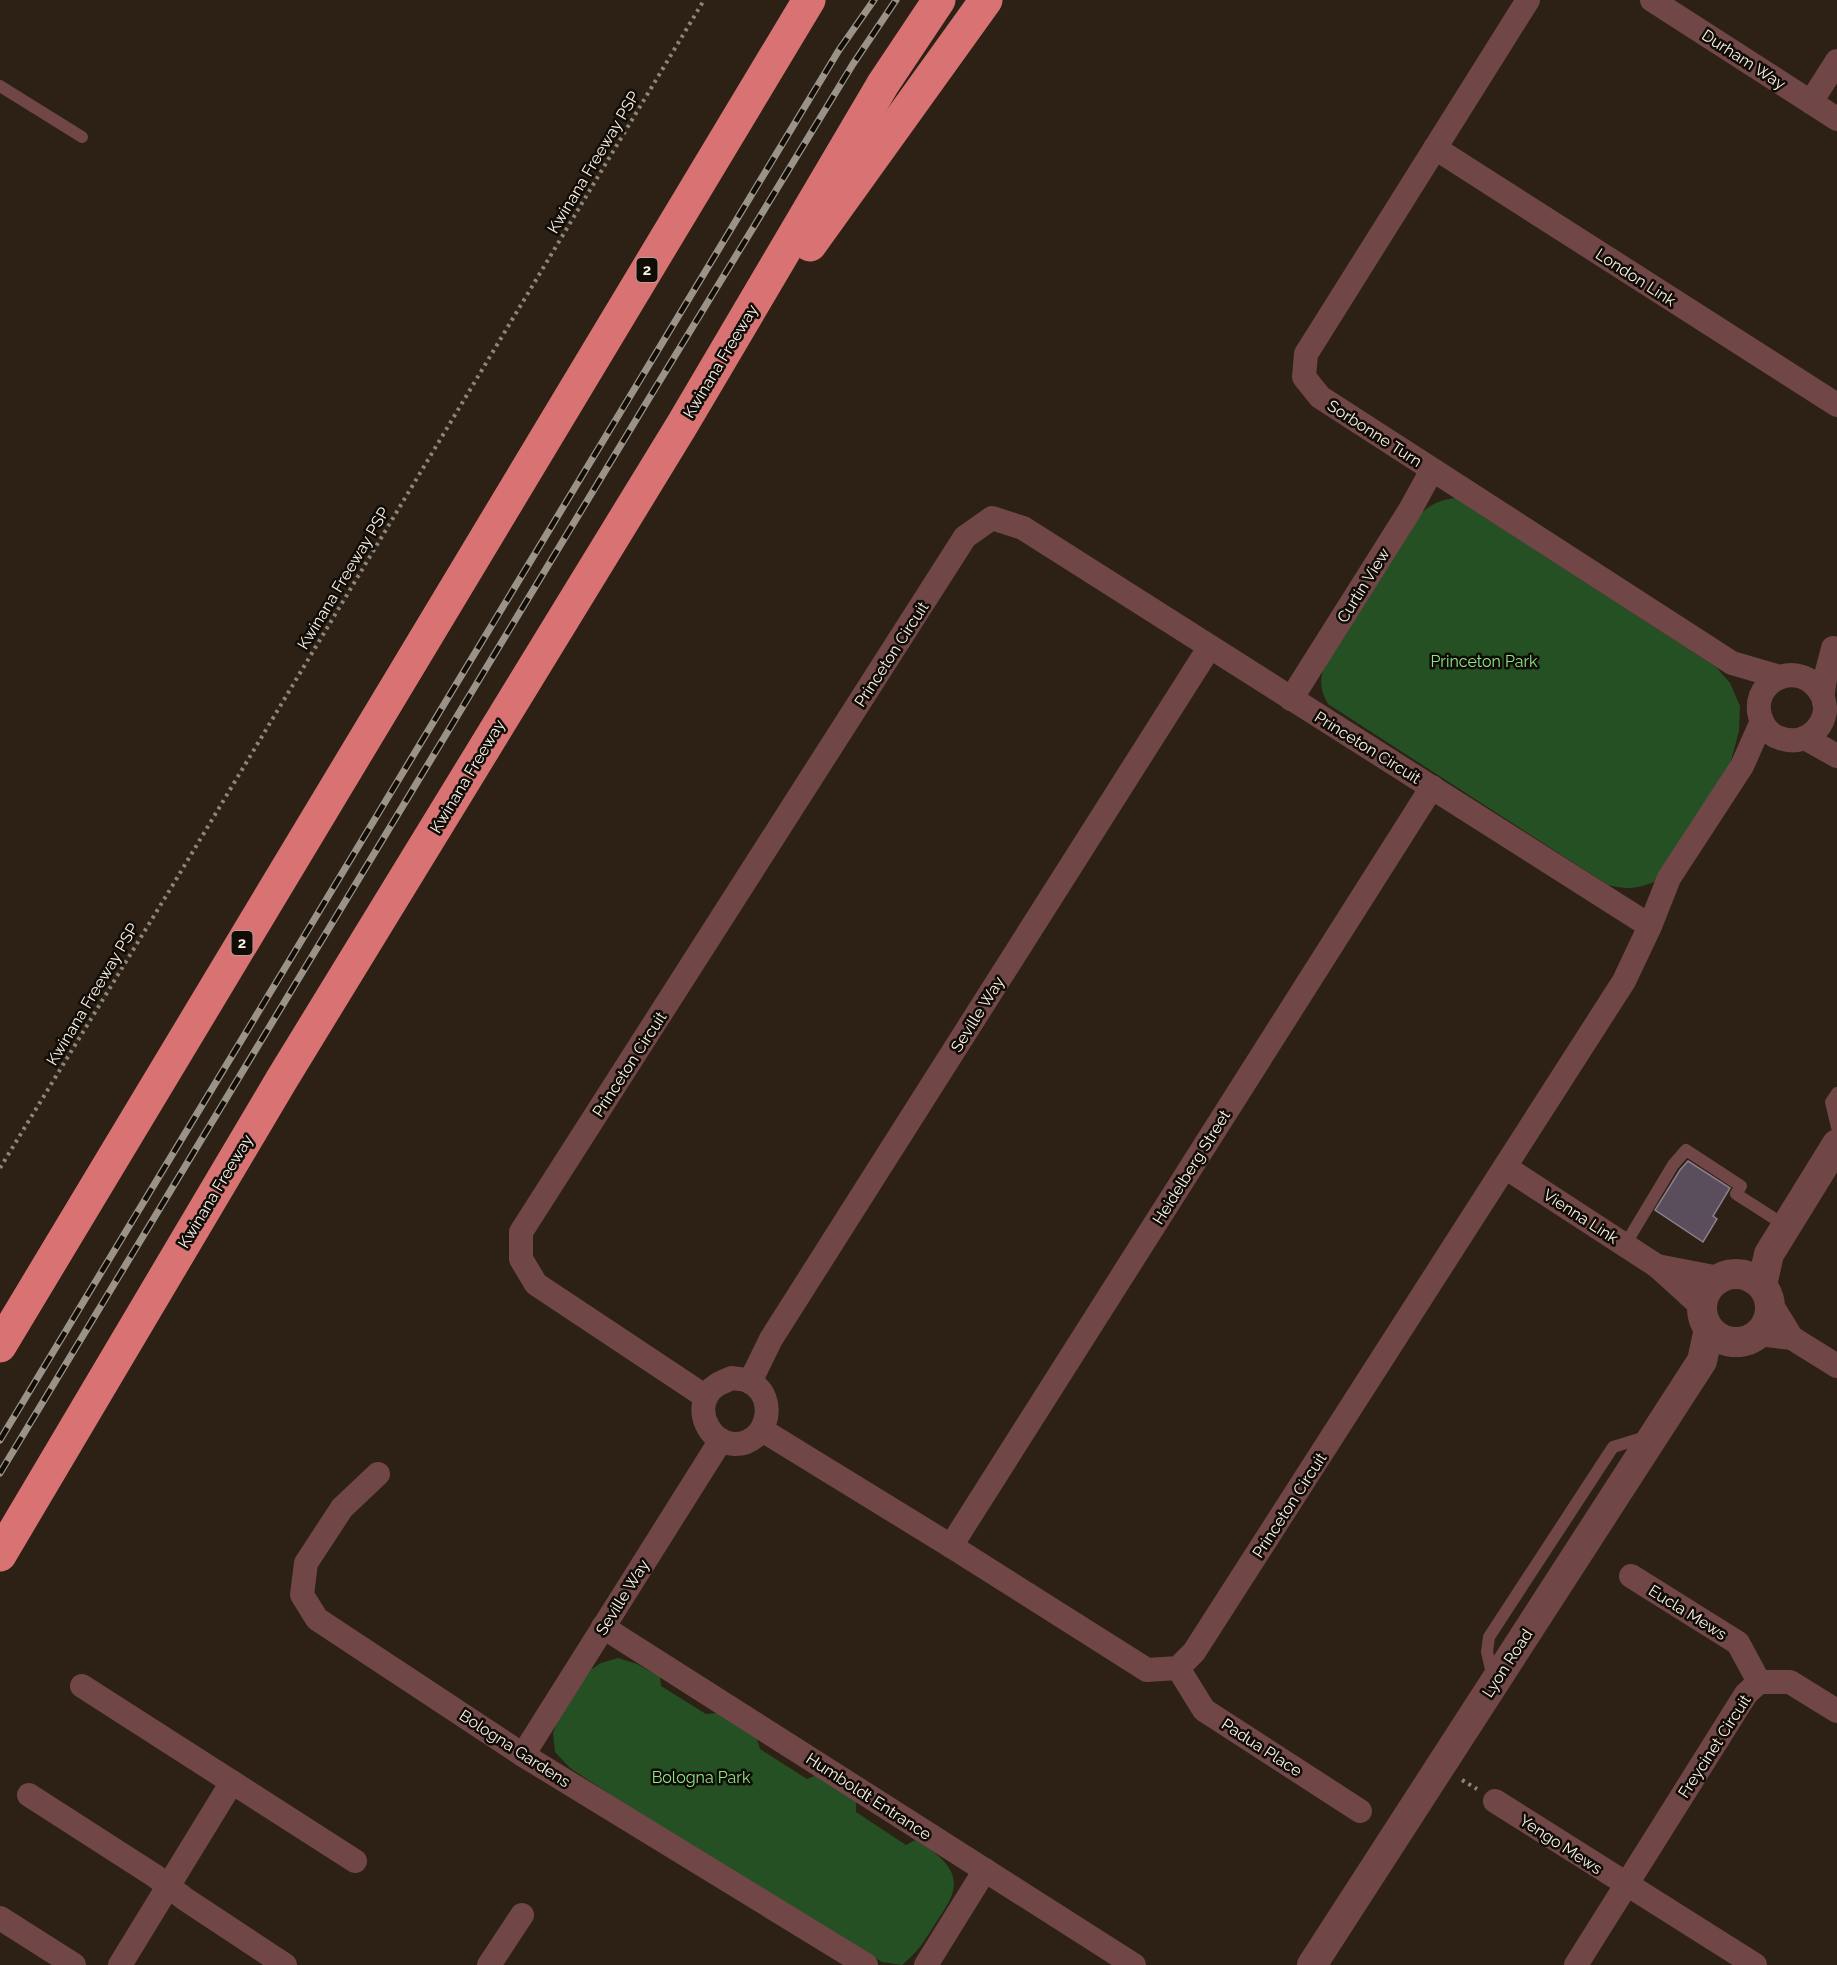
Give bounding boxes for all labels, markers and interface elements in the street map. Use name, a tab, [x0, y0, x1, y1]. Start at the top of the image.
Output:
street label: Durham Way	[1698, 25, 1789, 94]
street label: Kwinana Freeway PSP	[543, 88, 643, 237]
street label: London Link	[1592, 245, 1680, 311]
road number: 2	[636, 258, 658, 282]
street label: Kwinana Freeway	[679, 301, 762, 421]
street label: Sorbonne Turn	[1324, 396, 1426, 471]
street label: Kwinana Freeway PSP	[293, 504, 393, 653]
street label: Curtin View	[1333, 544, 1394, 626]
street label: Princeton Circuit	[850, 598, 933, 710]
park label: Princeton Park	[1430, 652, 1538, 671]
street label: Princeton Circuit	[1311, 707, 1425, 788]
street label: Kwinana Freeway	[426, 716, 509, 836]
street label: Kwinana Freeway PSP	[42, 920, 142, 1069]
road number: 2	[232, 931, 252, 955]
street label: Seville Way	[947, 973, 1008, 1056]
street label: Princeton Circuit	[588, 1008, 671, 1120]
street label: Heidelberg Street	[1149, 1106, 1235, 1228]
street label: Kwinana Freeway	[174, 1131, 257, 1251]
street label: Vienna Link	[1540, 1185, 1622, 1248]
street label: Princeton Circuit	[1248, 1449, 1331, 1561]
street label: Seville Way	[592, 1556, 653, 1639]
street label: Eucla Mews	[1645, 1581, 1731, 1644]
street label: Lyon Road	[1478, 1625, 1537, 1701]
street label: Freycinet Circuit	[1674, 1691, 1755, 1801]
street label: Bologna Gardens	[456, 1706, 574, 1791]
street label: Padua Place	[1218, 1714, 1305, 1780]
street label: Humboldt Entrance	[803, 1749, 935, 1844]
park label: Bologna Park	[652, 1768, 751, 1787]
street label: Yengo Mews	[1516, 1811, 1606, 1878]

